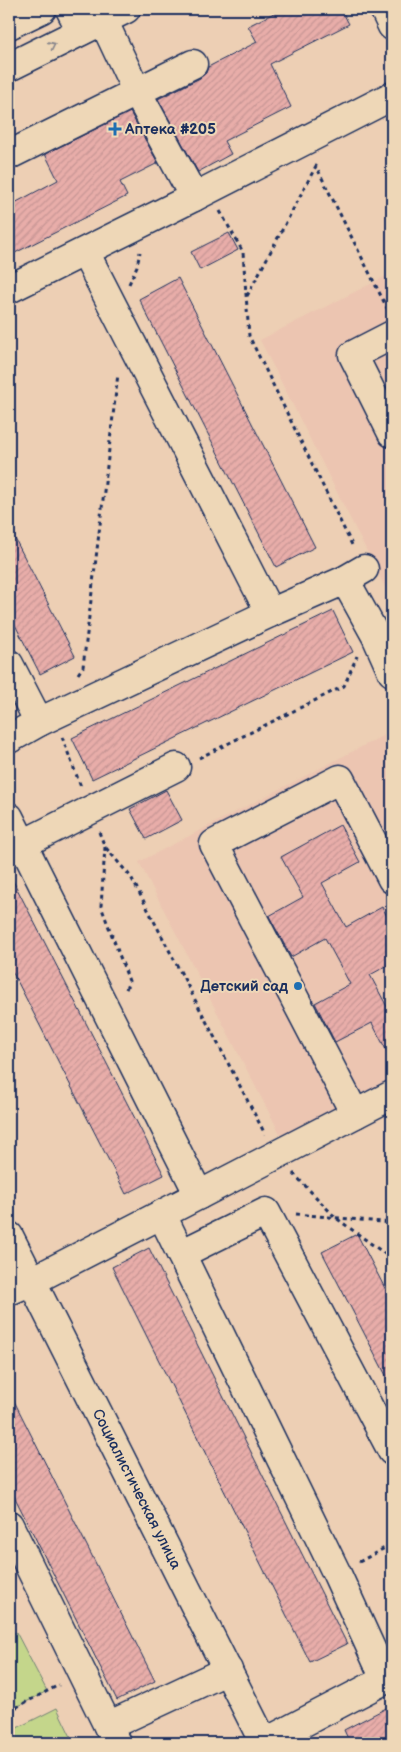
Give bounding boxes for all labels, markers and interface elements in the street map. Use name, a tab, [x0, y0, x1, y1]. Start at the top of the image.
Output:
one-way arrow	[47, 41, 56, 51]
place label: Аптека #205	[124, 120, 216, 139]
marker: Аптека #205	[109, 123, 121, 135]
place label: Детский сад	[200, 977, 288, 996]
marker: Детский сад	[292, 980, 304, 992]
street label: Социалистическая улица	[88, 1406, 185, 1573]

